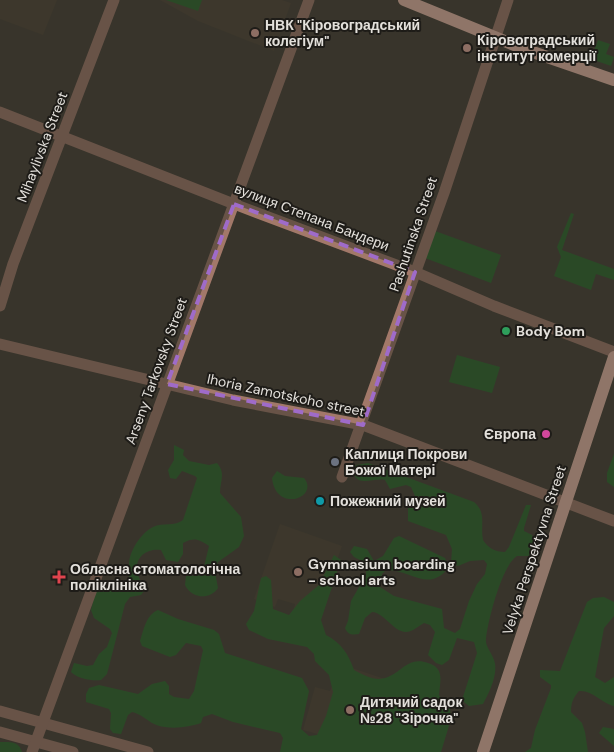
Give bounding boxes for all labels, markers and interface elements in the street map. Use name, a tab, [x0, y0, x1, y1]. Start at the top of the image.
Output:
place label: НВК "Кіровоградський колегіум"	[265, 16, 420, 50]
marker: НВК "Кіровоградський колегіум"	[249, 27, 261, 39]
place label: Кіровоградський інститут комерції	[477, 31, 597, 65]
marker: Кіровоградський інститут комерції	[461, 42, 473, 54]
street label: Mihaylivska Street	[13, 89, 71, 205]
street label: Pashutinska Street	[385, 174, 441, 294]
street label: вулиця Степана Бандери	[232, 179, 392, 255]
street label: Arseny Tarkovsky Street	[121, 295, 191, 447]
place label: Body Bom	[516, 322, 585, 340]
marker: Body Bom	[500, 325, 512, 337]
street label: Ihoria Zamotskoho street	[205, 369, 367, 421]
place label: Європа	[484, 425, 536, 443]
marker: Європа	[540, 428, 552, 440]
place label: Каплиця Покрови Божої Матері	[345, 445, 467, 479]
marker: Каплиця Покрови Божої Матері	[329, 456, 341, 468]
street label: Velyka Perspektyvna Street	[498, 463, 570, 637]
place label: Пожежний музей	[330, 492, 446, 510]
marker: Пожежний музей	[314, 495, 326, 507]
place label: Gymnasium boarding - school arts	[308, 555, 455, 589]
place label: Обласна стоматологічна поліклініка	[70, 560, 240, 594]
marker: Gymnasium boarding - school arts	[292, 566, 304, 578]
marker: Обласна стоматологічна поліклініка	[52, 570, 66, 584]
place label: Дитячий садок №28 "Зірочка"	[360, 693, 463, 727]
marker: Дитячий садок №28 "Зірочка"	[344, 704, 356, 716]

